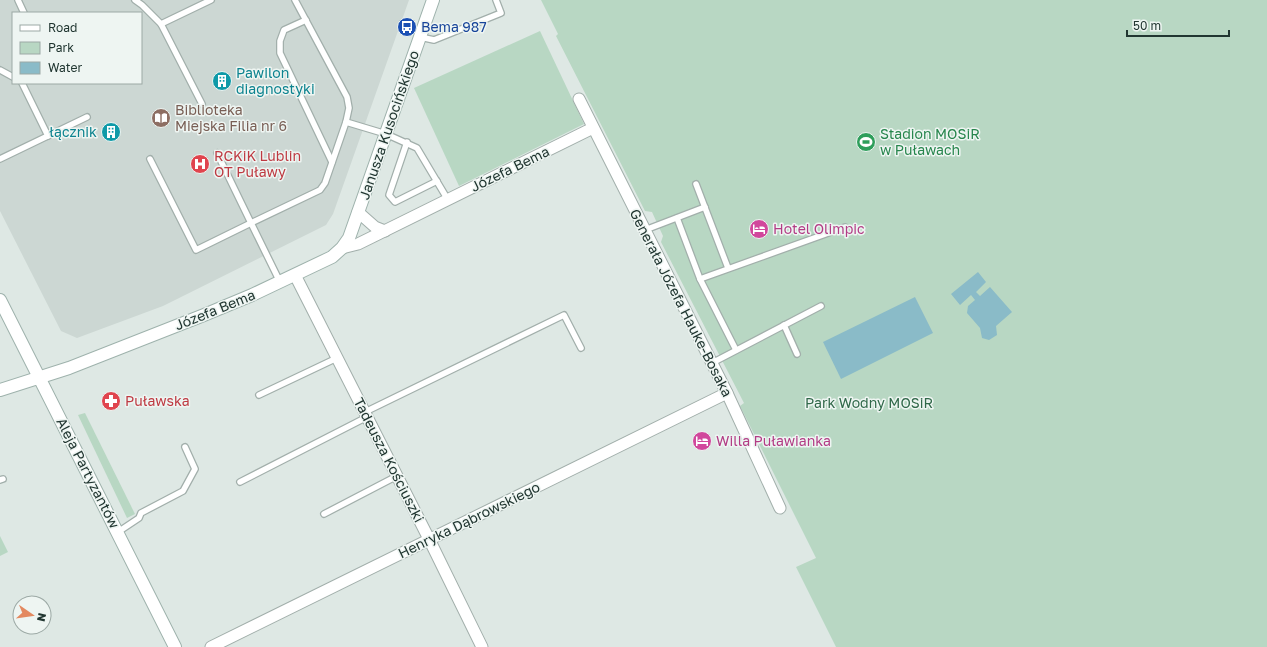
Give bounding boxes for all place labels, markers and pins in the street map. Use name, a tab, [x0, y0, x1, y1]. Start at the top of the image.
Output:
bus stop icon: Bema 987	[396, 16, 418, 38]
place label: Bema 987	[421, 18, 487, 35]
place label: Pawilon diagnostyki	[236, 64, 315, 97]
building icon: Pawilon diagnostyki	[211, 70, 233, 92]
place label: Biblioteka Miejska Filia nr 6	[175, 101, 287, 134]
library icon: Biblioteka Miejska Filia nr 6	[150, 107, 172, 129]
building icon: łącznik	[100, 121, 122, 143]
place label: łącznik	[49, 123, 97, 140]
place label: Stadion MOSiR w Puławach	[880, 125, 980, 158]
sports icon: Stadion MOSiR w Puławach	[855, 131, 877, 153]
place label: RCKiK Lublin OT Puławy	[214, 147, 301, 180]
hospital icon: RCKiK Lublin OT Puławy	[189, 153, 211, 175]
hotel icon: Hotel Olimpic	[748, 218, 770, 240]
place label: Hotel Olimpic	[773, 220, 865, 237]
pharmacy icon: Puławska	[100, 390, 122, 412]
place label: Puławska	[125, 392, 190, 409]
hotel icon: Willa Puławianka	[691, 430, 713, 452]
place label: Willa Puławianka	[716, 432, 831, 449]

